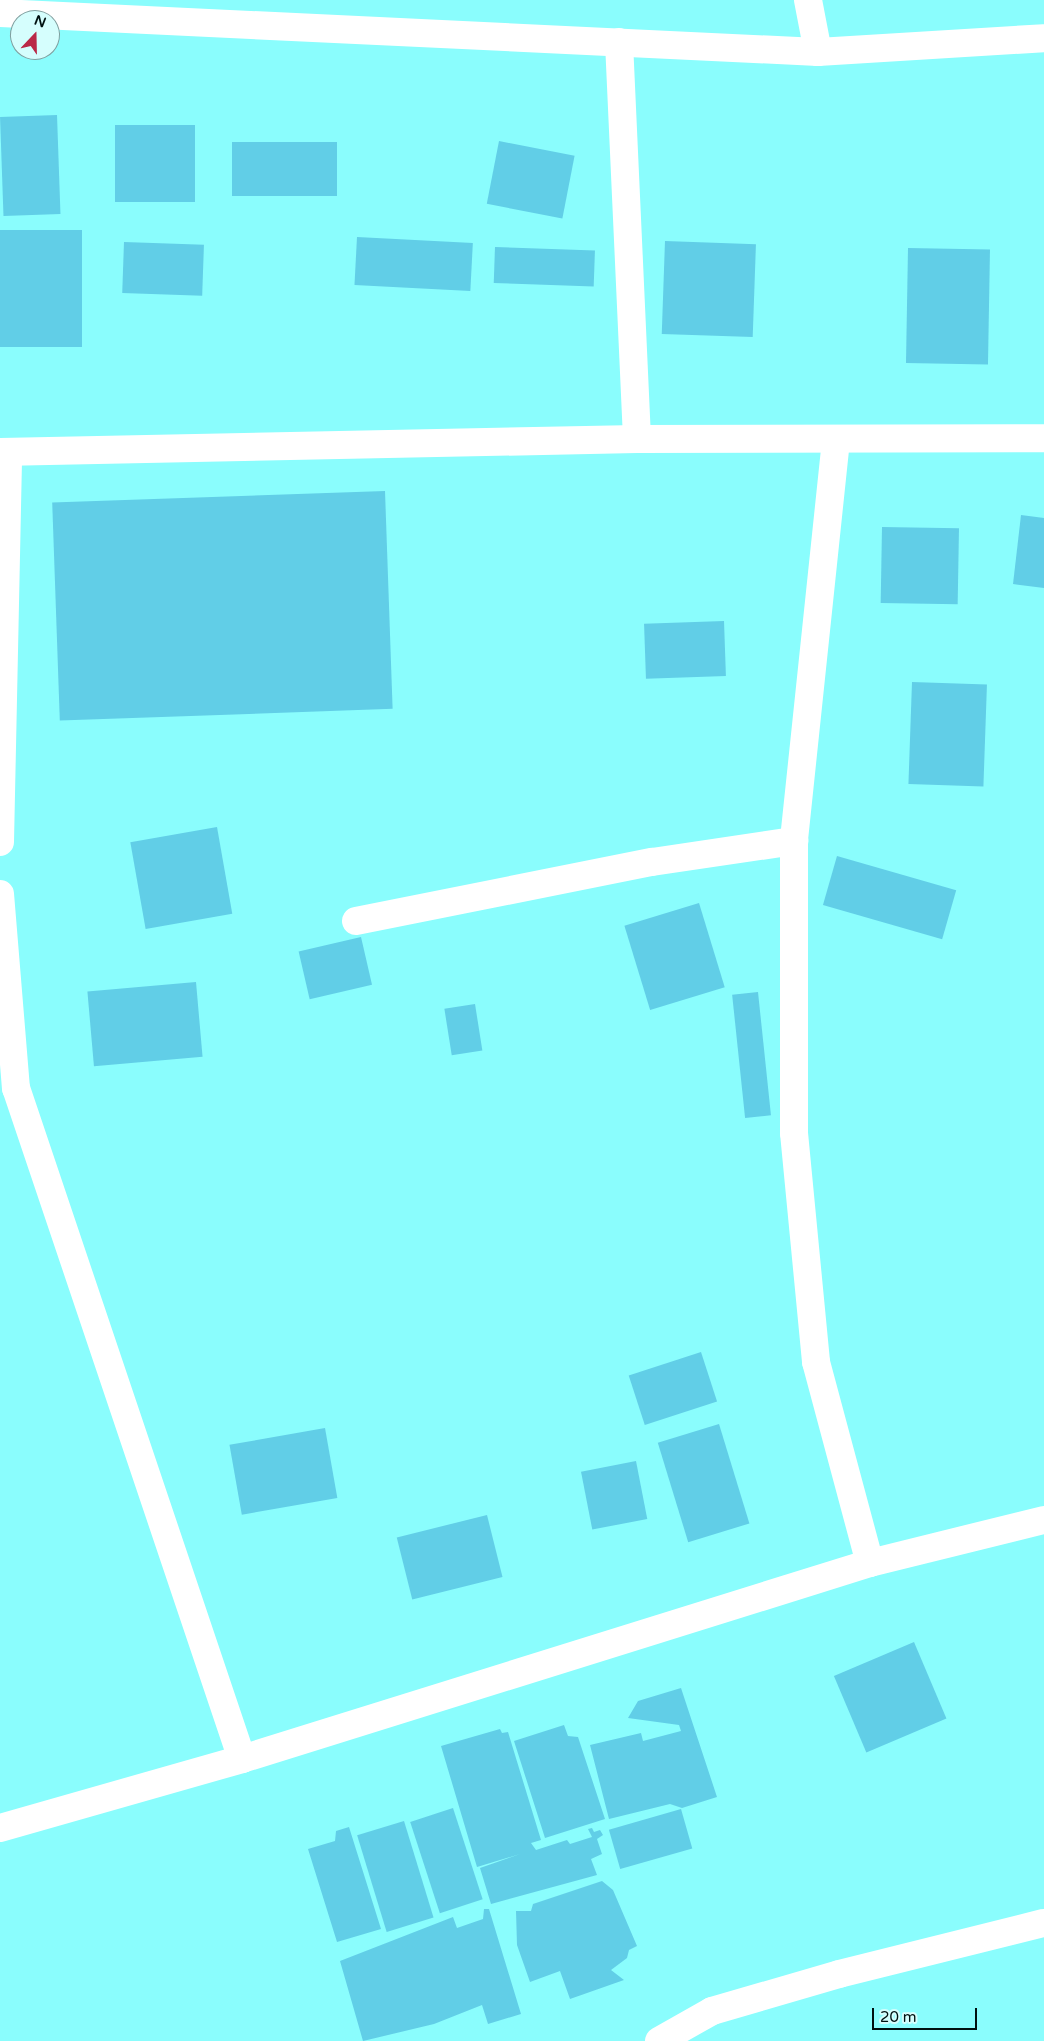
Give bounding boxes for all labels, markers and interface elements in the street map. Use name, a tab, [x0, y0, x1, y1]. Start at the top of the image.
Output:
north arrow	[10, 10, 60, 60]
text: N	[32, 12, 48, 31]
scale bar	[874, 1998, 979, 2030]
text: 20 m	[880, 2008, 917, 2026]

